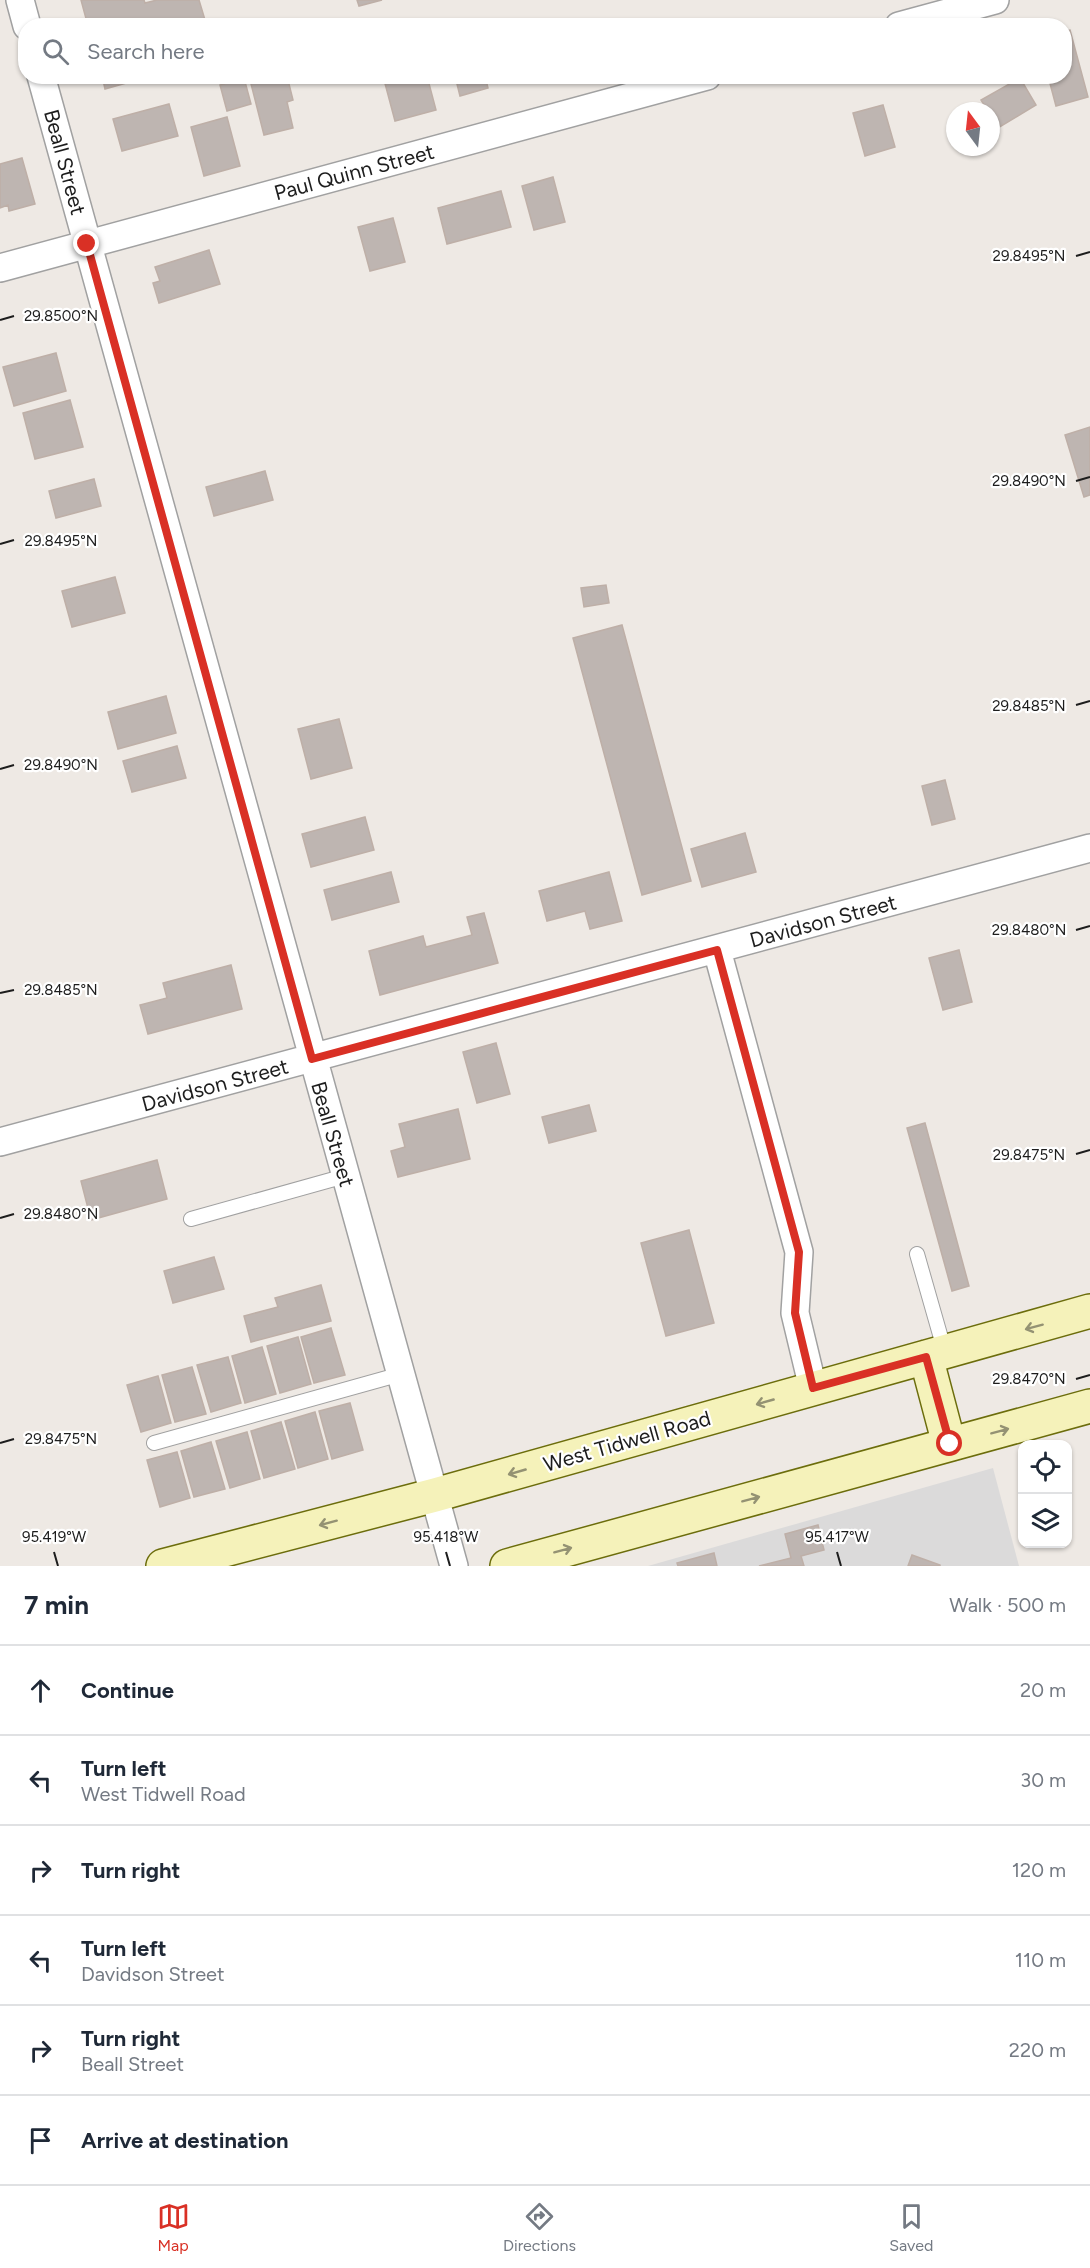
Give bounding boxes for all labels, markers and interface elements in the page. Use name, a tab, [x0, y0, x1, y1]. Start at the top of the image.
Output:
search box	[18, 18, 1072, 84]
icon: search	[39, 35, 72, 68]
text: Search here	[87, 38, 205, 65]
north arrow	[946, 102, 1000, 156]
street label: Beall Street	[39, 106, 91, 218]
street label: Paul Quinn Street	[271, 139, 437, 205]
route end	[73, 230, 99, 256]
text: 29.8495°N	[993, 247, 1065, 265]
text: 29.8500°N	[24, 307, 98, 325]
text: 29.8490°N	[992, 472, 1066, 490]
text: 29.8495°N	[25, 532, 97, 550]
text: 29.8485°N	[992, 697, 1066, 715]
text: 29.8490°N	[24, 756, 98, 774]
street label: Davidson Street	[747, 889, 899, 953]
text: 29.8480°N	[992, 921, 1066, 939]
text: 29.8485°N	[24, 981, 98, 999]
street label: Davidson Street	[139, 1053, 291, 1117]
street label: Beall Street	[306, 1079, 360, 1190]
text: 29.8475°N	[993, 1146, 1065, 1164]
text: 29.8480°N	[24, 1205, 98, 1223]
one-way arrow	[1024, 1322, 1043, 1333]
text: 29.8470°N	[992, 1370, 1066, 1388]
one-way arrow	[756, 1397, 775, 1408]
street label: West Tidwell Road	[540, 1405, 714, 1477]
one-way arrow	[990, 1424, 1009, 1436]
text: 29.8475°N	[25, 1430, 97, 1448]
route start	[936, 1430, 962, 1456]
map controls	[1018, 1440, 1072, 1548]
button: locate	[1018, 1440, 1072, 1494]
one-way arrow	[508, 1467, 527, 1478]
one-way arrow	[741, 1493, 760, 1504]
button: layers	[1018, 1494, 1072, 1548]
one-way arrow	[319, 1518, 338, 1529]
text: 95.419°W	[22, 1528, 87, 1546]
text: 95.418°W	[414, 1528, 479, 1546]
text: 95.417°W	[805, 1528, 869, 1546]
one-way arrow	[553, 1544, 572, 1556]
text: 7 min	[24, 1589, 89, 1621]
text: Walk · 500 m	[949, 1593, 1066, 1617]
icon: ahead	[24, 1674, 57, 1707]
text: Continue	[81, 1677, 174, 1704]
text: 20 m	[1020, 1678, 1066, 1702]
text: Turn left	[81, 1755, 167, 1782]
icon: left	[24, 1764, 57, 1797]
text: 30 m	[1020, 1768, 1066, 1792]
text: West Tidwell Road	[81, 1782, 246, 1806]
icon: right	[24, 1854, 57, 1887]
text: Turn right	[81, 1857, 180, 1884]
text: 120 m	[1012, 1858, 1066, 1882]
text: Turn left	[81, 1935, 167, 1962]
icon: left	[24, 1944, 57, 1977]
text: 110 m	[1015, 1948, 1066, 1972]
text: Davidson Street	[81, 1962, 225, 1986]
text: Turn right	[81, 2025, 180, 2052]
icon: right	[24, 2034, 57, 2067]
text: 220 m	[1009, 2038, 1066, 2062]
text: Beall Street	[81, 2052, 184, 2076]
icon: arrive	[24, 2124, 57, 2157]
text: Arrive at destination	[81, 2127, 289, 2154]
tab: Map	[157, 2200, 190, 2255]
tab: Directions	[503, 2200, 576, 2255]
tab: Saved	[889, 2200, 933, 2255]

